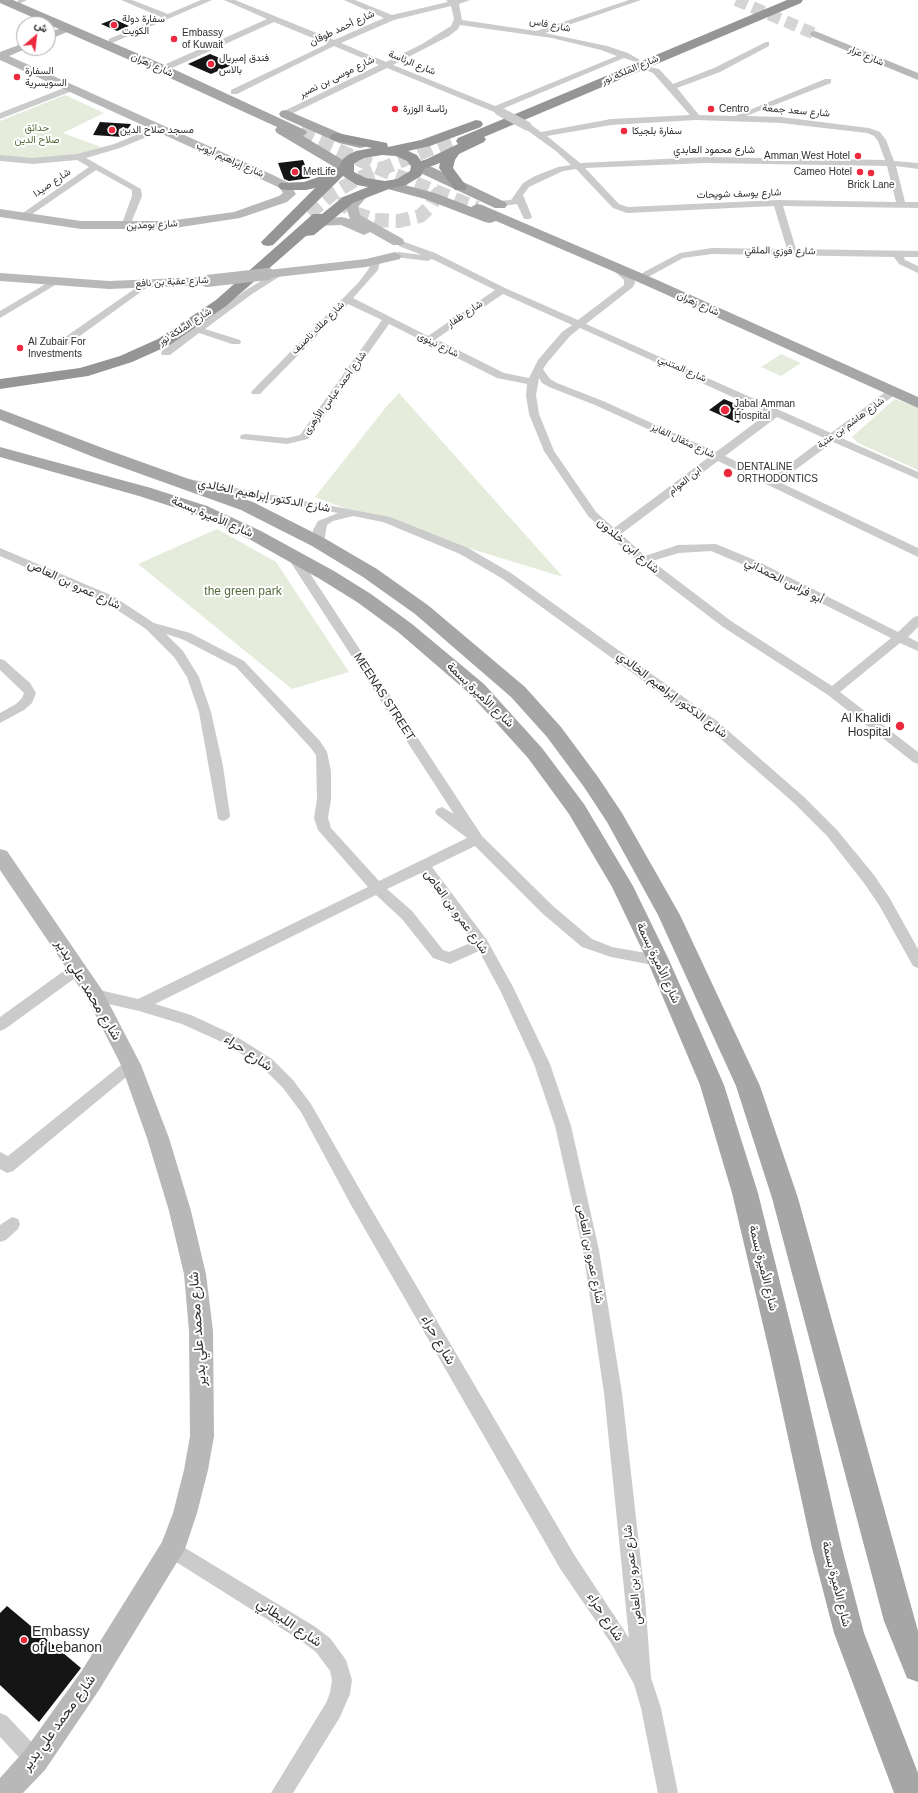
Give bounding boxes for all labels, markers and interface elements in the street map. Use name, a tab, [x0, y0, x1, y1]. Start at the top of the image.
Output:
street label: شارع أحمد طوقان	[307, 8, 377, 48]
place label: سفارة دولة الكويت	[122, 13, 165, 36]
street label: شارع فاس	[528, 15, 572, 35]
north arrow	[16, 16, 56, 56]
text: ش	[33, 18, 50, 35]
marker: سفارة دولة الكويت	[109, 20, 119, 30]
place label: Embassy of Kuwait	[182, 27, 223, 50]
marker: Embassy of Kuwait	[169, 34, 179, 44]
street label: شارع عرار	[847, 43, 885, 69]
street label: شارع الرئاسة	[387, 48, 437, 78]
street label: شارع زهران	[129, 50, 175, 80]
place label: فندق إمبريال بالاس	[219, 52, 269, 76]
street label: شارع الملكة نور	[600, 53, 660, 87]
street label: شارع موسى بن نصير	[297, 54, 377, 100]
marker: فندق إمبريال بالاس	[206, 59, 216, 69]
place label: السفارة السويسرية	[25, 65, 67, 88]
marker: السفارة السويسرية	[12, 72, 22, 82]
street label: شارع سعد جمعة	[762, 102, 830, 120]
place label: رئاسة الوزرة	[403, 103, 447, 115]
place label: Centro	[719, 103, 749, 115]
marker: رئاسة الوزرة	[390, 104, 400, 114]
marker: Centro	[706, 104, 716, 114]
park label: حدائق صلاح الدين	[14, 122, 60, 146]
place label: مسجد صلاح الدين	[120, 124, 194, 136]
marker: مسجد صلاح الدين	[107, 125, 117, 135]
place label: سفارة بلجيكا	[632, 125, 682, 137]
marker: سفارة بلجيكا	[619, 126, 629, 136]
street label: شارع إبراهيم أيوب	[194, 140, 266, 180]
street label: شارع محمود العابدي	[673, 144, 755, 156]
place label: Amman West Hotel	[764, 150, 850, 162]
marker: Amman West Hotel	[853, 151, 863, 161]
street label: شارع صيدا	[31, 166, 73, 200]
place label: MetLife	[303, 166, 336, 178]
place label: Cameo Hotel	[794, 166, 852, 178]
marker: MetLife	[290, 167, 300, 177]
marker: Cameo Hotel	[855, 167, 865, 177]
marker: Brick Lane	[866, 168, 876, 178]
place label: Brick Lane	[847, 179, 895, 191]
street label: شارع يوسف شويحات	[697, 187, 781, 201]
street label: شارع بومدين	[126, 218, 178, 232]
street label: شارع فوزي الملقي	[745, 244, 815, 258]
street label: شارع عقبة بن نافع	[135, 274, 209, 290]
street label: شارع زهران	[675, 289, 721, 319]
street label: شارع ظفار	[445, 298, 485, 330]
street label: شارع ملك ناصيف	[289, 299, 347, 357]
street label: شارع الملكة نور	[156, 305, 214, 349]
street label: شارع نينوى	[415, 330, 461, 360]
place label: Al Zubair For Investments	[28, 336, 86, 360]
marker: Al Zubair For Investments	[15, 343, 25, 353]
street label: شارع أحمد عباس الأزهرى	[301, 349, 369, 437]
street label: شارع المتنبي	[656, 353, 708, 385]
street label: شارع هاشم بن عتبة	[815, 395, 887, 451]
place label: Jabal Amman Hospital	[734, 398, 795, 422]
marker: Jabal Amman Hospital	[719, 404, 731, 416]
street label: شارع مثقال الفايز	[649, 421, 717, 461]
place label: DENTALINE ORTHODONTICS	[737, 461, 818, 484]
street label: ابن العوام	[666, 464, 704, 498]
marker: DENTALINE ORTHODONTICS	[722, 467, 734, 479]
street label: شارع الدكتور إبراهيم الخالدي	[196, 476, 332, 516]
street label: شارع الأميرة بسمة	[169, 493, 255, 541]
street label: شارع ابن خلدون	[594, 515, 662, 577]
street label: أبو فراس الحمداني	[742, 555, 826, 607]
street label: شارع عمرو بن العاص	[25, 557, 123, 613]
park label: the green park	[204, 585, 282, 599]
street label: شارع الدكتور إبراهيم الخالدي	[614, 649, 730, 741]
street label: MEENAS STREET	[350, 651, 418, 743]
street label: شارع الأميرة بسمة	[443, 659, 517, 731]
place label: Al Khalidi Hospital	[841, 712, 891, 740]
marker: Al Khalidi Hospital	[894, 720, 906, 732]
street label: شارع عمرو بن العاص	[421, 867, 491, 957]
street label: شارع الأميرة بسمة	[633, 920, 683, 1006]
street label: شارع محمد علي بدير	[51, 936, 125, 1044]
street label: شارع حراء	[221, 1031, 275, 1075]
street label: شارع عمرو بن العاص	[573, 1203, 607, 1305]
street label: شارع الأميرة بسمة	[745, 1224, 781, 1312]
street label: شارع محمد علي بدير	[186, 1271, 210, 1387]
street label: شارع حراء	[417, 1312, 459, 1368]
street label: شارع عمرو بن العاص	[621, 1524, 645, 1626]
street label: شارع الأميرة بسمة	[818, 1540, 854, 1628]
street label: شارع حراء	[583, 1589, 627, 1645]
street label: شارع الليطاني	[253, 1595, 325, 1651]
place label: Embassy of Lebanon	[32, 1624, 102, 1656]
marker: Embassy of Lebanon	[19, 1635, 29, 1645]
street label: شارع محمد علي بدير	[18, 1672, 100, 1774]

